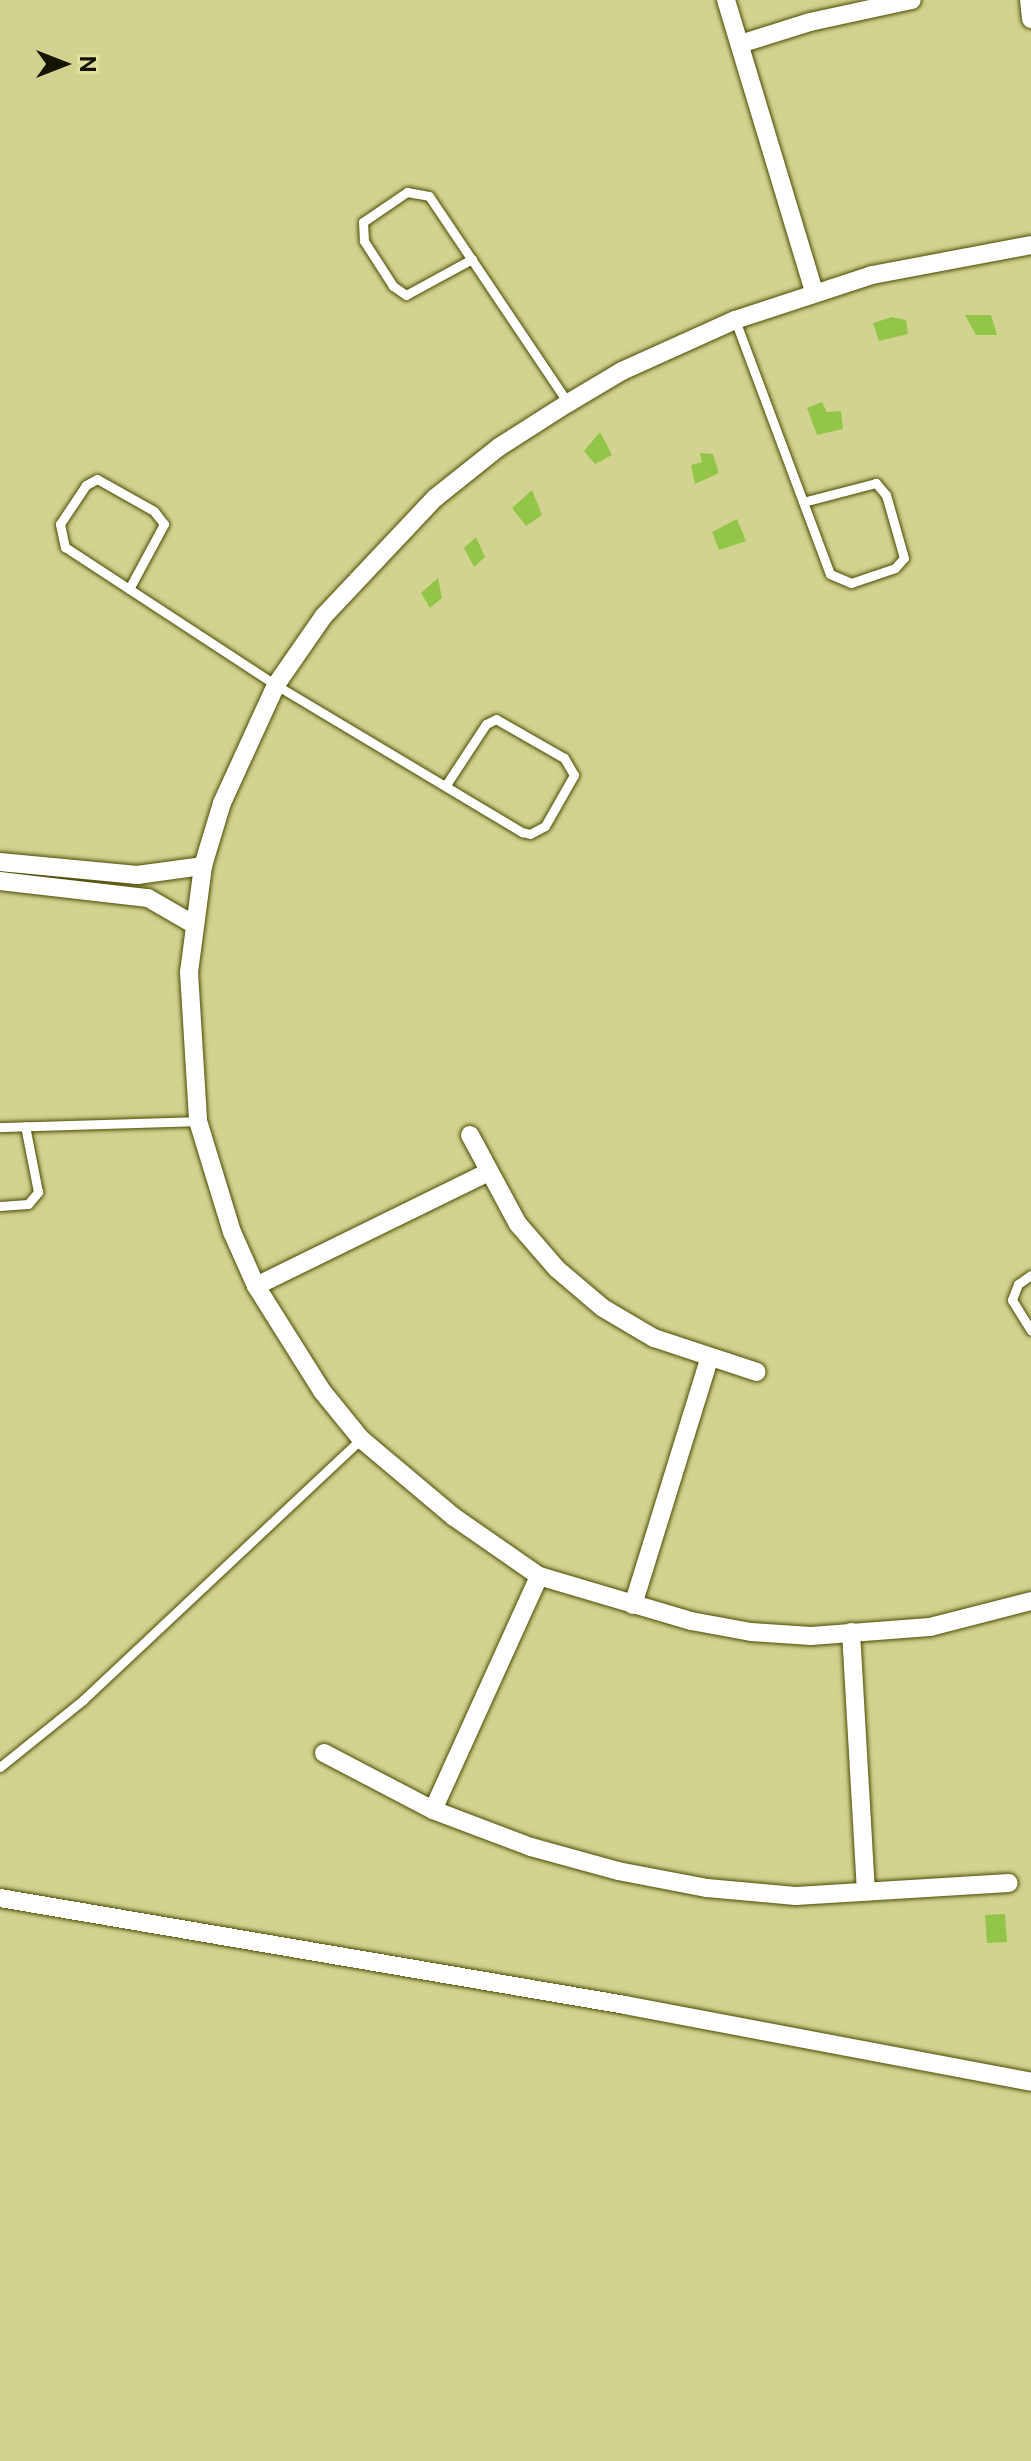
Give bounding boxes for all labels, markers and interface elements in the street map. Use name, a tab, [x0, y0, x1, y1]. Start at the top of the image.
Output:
north arrow	[24, 24, 104, 104]
text: N	[75, 55, 101, 73]

